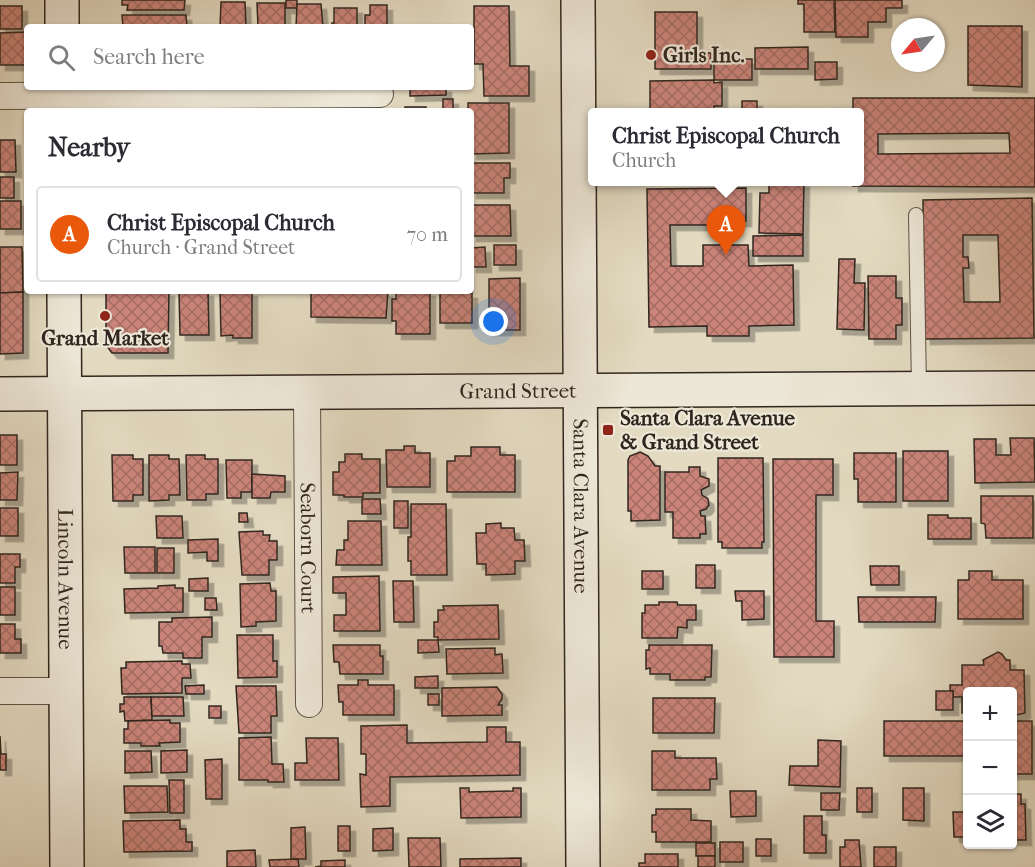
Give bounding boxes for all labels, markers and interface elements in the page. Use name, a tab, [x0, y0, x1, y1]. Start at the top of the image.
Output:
north arrow	[891, 18, 945, 72]
search box	[24, 24, 474, 90]
icon: search	[45, 41, 78, 74]
place label: Girls Inc.	[663, 43, 745, 67]
text: Search here	[93, 44, 205, 70]
marker: Girls Inc.	[644, 48, 658, 62]
popup	[588, 108, 864, 186]
text: Christ Episcopal Church	[612, 123, 840, 149]
text: Nearby	[48, 132, 130, 163]
text: Church	[612, 149, 676, 172]
pin: A	[706, 206, 746, 255]
text: Christ Episcopal Church	[107, 210, 335, 236]
text: A	[63, 223, 76, 246]
text: 70 m	[406, 223, 448, 246]
text: Church · Grand Street	[107, 236, 295, 259]
your location	[479, 307, 508, 336]
marker: Grand Market	[98, 309, 112, 323]
place label: Grand Market	[41, 326, 169, 350]
street label: Grand Street	[459, 379, 577, 403]
place label: Santa Clara Avenue & Grand Street	[620, 406, 796, 454]
street label: Santa Clara Avenue	[568, 418, 593, 594]
marker: Santa Clara Avenue & Grand Street	[601, 423, 615, 437]
street label: Seaborn Court	[296, 482, 320, 614]
street label: Lincoln Avenue	[53, 508, 78, 650]
map controls	[963, 687, 1017, 849]
button: +	[963, 687, 1017, 741]
button: −	[963, 741, 1017, 795]
button: layers	[963, 795, 1017, 849]

